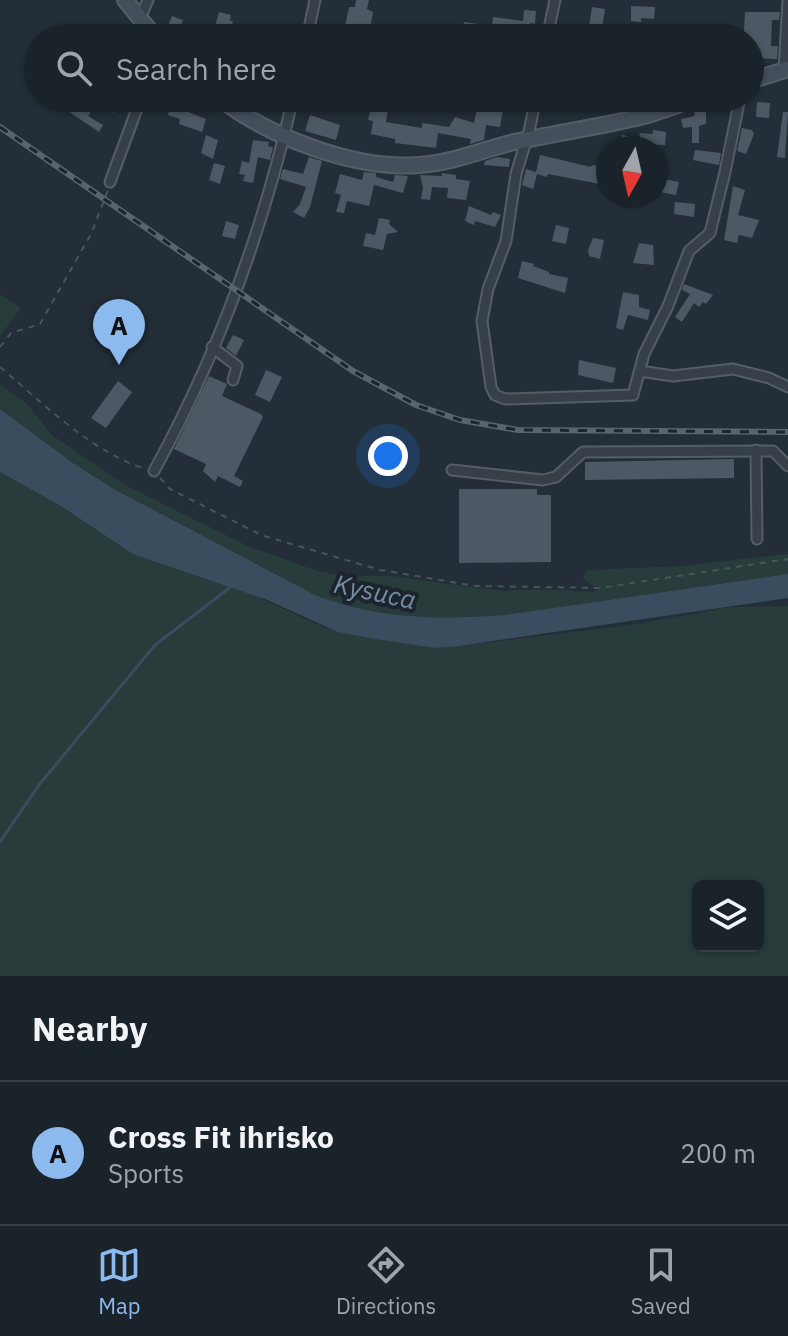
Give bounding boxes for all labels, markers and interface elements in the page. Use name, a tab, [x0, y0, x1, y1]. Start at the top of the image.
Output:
search box	[24, 24, 764, 112]
icon: search	[52, 46, 96, 90]
text: Search here	[116, 49, 277, 88]
north arrow	[596, 136, 668, 208]
pin: A	[93, 299, 145, 365]
your location	[368, 436, 408, 476]
water label: Kysuca	[331, 566, 419, 616]
map controls	[692, 880, 764, 952]
button: layers	[692, 880, 764, 952]
text: Nearby	[32, 1006, 147, 1050]
text: Cross Fit ihrisko	[108, 1117, 334, 1156]
text: A	[49, 1136, 67, 1170]
text: 200 m	[680, 1136, 756, 1170]
text: Sports	[108, 1156, 184, 1190]
tab: Map	[97, 1243, 141, 1320]
tab: Directions	[336, 1243, 436, 1320]
tab: Saved	[631, 1243, 691, 1320]

